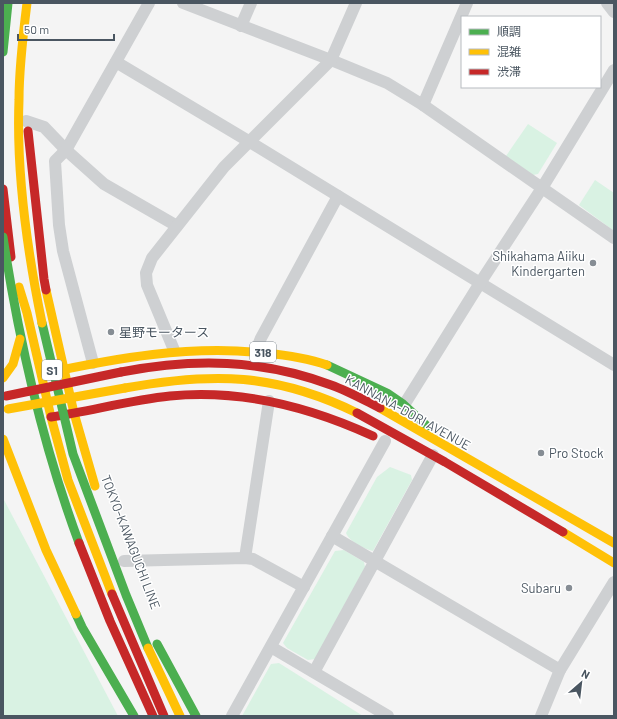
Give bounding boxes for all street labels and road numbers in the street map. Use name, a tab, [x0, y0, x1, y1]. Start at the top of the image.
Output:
road number: 318	[250, 342, 276, 362]
road number: S1	[42, 360, 62, 380]
street label: KANNANA-DORI AVENUE	[343, 371, 474, 453]
street label: TOKYO-KAWAGUCHI LINE	[98, 473, 164, 611]

